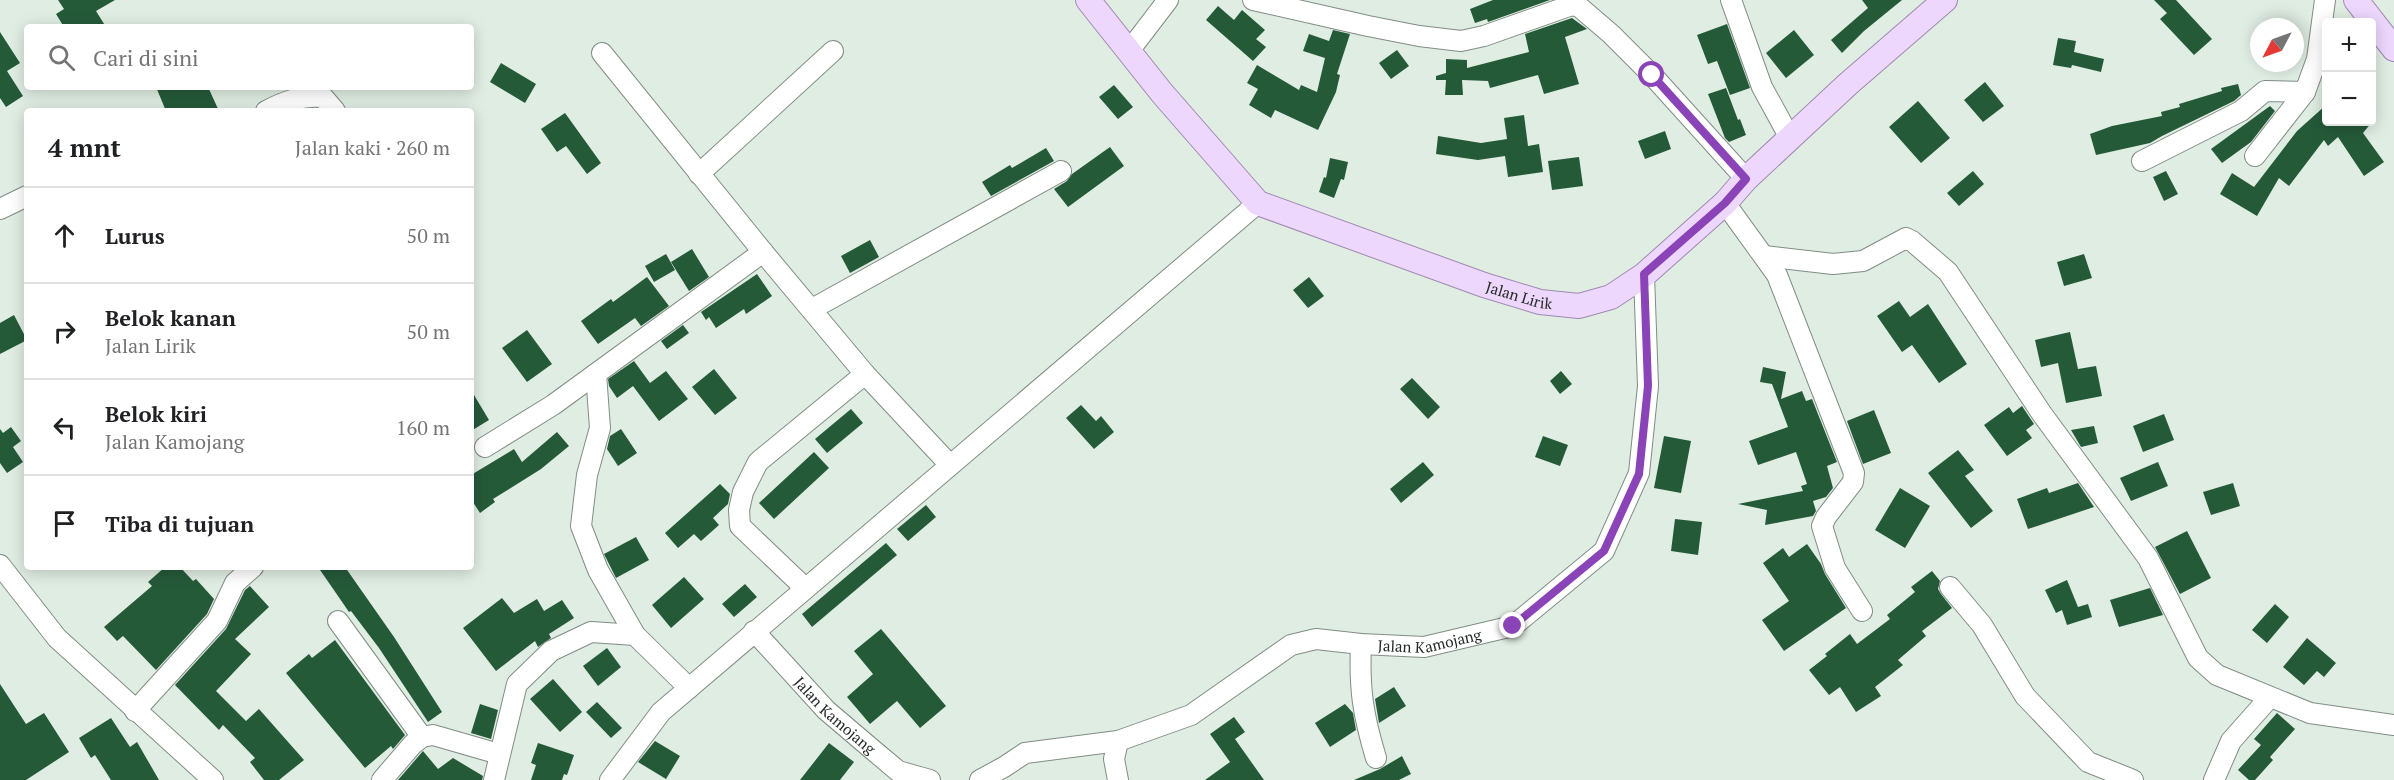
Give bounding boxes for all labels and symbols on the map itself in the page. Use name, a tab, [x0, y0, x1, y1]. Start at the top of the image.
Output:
north arrow	[2250, 18, 2304, 72]
route start	[1638, 61, 1664, 87]
street label: Jalan Lirik	[1484, 276, 1554, 313]
route end	[1499, 612, 1525, 638]
street label: Jalan Kamojang	[1377, 624, 1484, 657]
street label: Jalan Kamojang	[790, 672, 881, 759]

